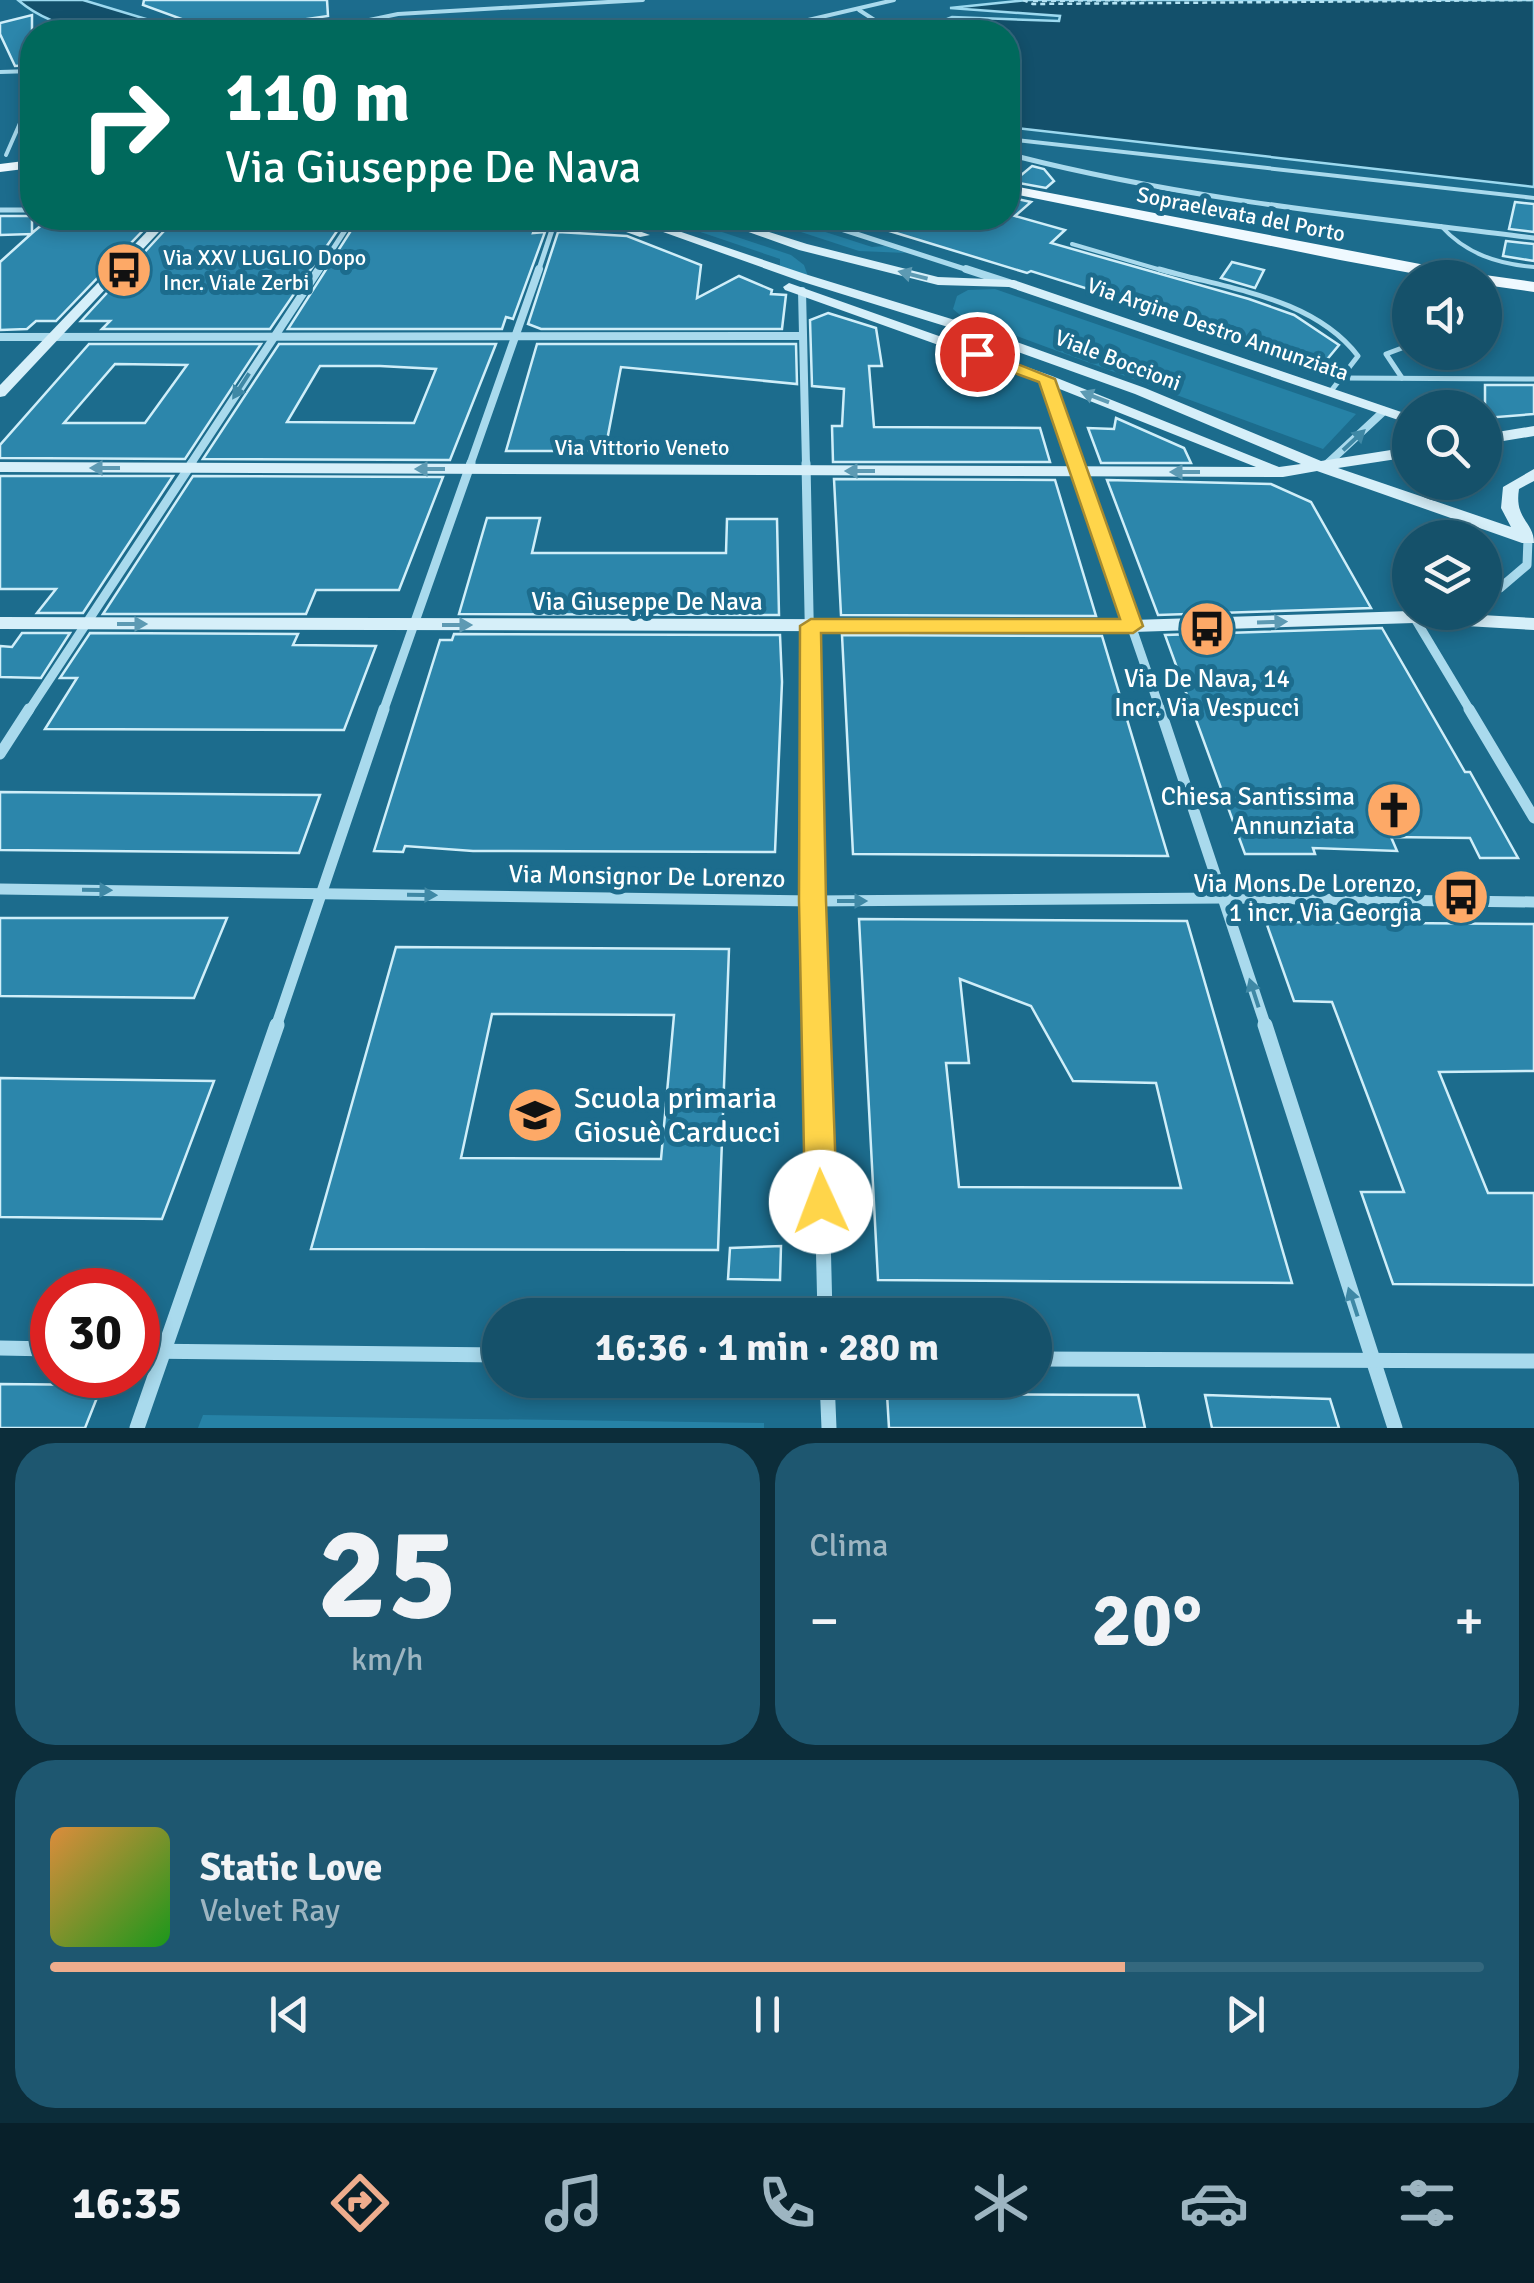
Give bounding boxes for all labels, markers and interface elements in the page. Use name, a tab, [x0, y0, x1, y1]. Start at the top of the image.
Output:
text: 110 m	[225, 54, 410, 140]
icon: right	[60, 60, 190, 190]
text: Via Giuseppe De Nava	[225, 140, 641, 195]
street label: Sopraelevata del Porto	[1135, 181, 1347, 247]
bus stop icon: Via XXV LUGLIO Dopo Incr. Viale Zerbi	[94, 240, 154, 300]
place label: Via XXV LUGLIO Dopo Incr. Viale Zerbi	[163, 244, 366, 296]
map controls	[1392, 260, 1502, 630]
button: sound	[1392, 260, 1502, 370]
one-way arrow	[897, 267, 928, 282]
street label: Via Argine Destro Annunziata	[1084, 271, 1352, 387]
pin	[935, 312, 1020, 397]
street label: Viale Boccioni	[1051, 324, 1185, 396]
icon: arrive	[950, 327, 1005, 382]
one-way arrow	[232, 372, 250, 400]
one-way arrow	[1080, 389, 1110, 404]
button: search	[1392, 390, 1502, 500]
one-way arrow	[1341, 429, 1365, 452]
street label: Via Vittorio Veneto	[555, 434, 729, 461]
one-way arrow	[89, 460, 121, 476]
one-way arrow	[414, 461, 446, 477]
one-way arrow	[844, 463, 876, 479]
one-way arrow	[1169, 464, 1201, 480]
button: layers	[1392, 520, 1502, 630]
street label: Via Giuseppe De Nava	[531, 586, 763, 617]
bus stop icon: Via De Nava, 14 Incr. Via Vespucci	[1177, 599, 1237, 659]
one-way arrow	[1257, 613, 1289, 629]
one-way arrow	[117, 616, 149, 632]
one-way arrow	[442, 617, 474, 633]
place label: Via De Nava, 14 Incr. Via Vespucci	[1114, 663, 1300, 723]
church icon: Chiesa Santissima Annunziata	[1364, 780, 1424, 840]
place label: Chiesa Santissima Annunziata	[1161, 781, 1355, 841]
street label: Via Monsignor De Lorenzo	[508, 858, 786, 894]
bus stop icon: Via Mons.De Lorenzo, 1 incr. Via Georgia	[1431, 867, 1491, 927]
place label: Via Mons.De Lorenzo, 1 incr. Via Georgia	[1194, 868, 1422, 928]
one-way arrow	[82, 882, 114, 898]
one-way arrow	[407, 887, 439, 903]
one-way arrow	[837, 892, 869, 908]
one-way arrow	[1246, 977, 1261, 1007]
place label: Scuola primaria Giosuè Carducci	[574, 1080, 781, 1151]
school or university icon: Scuola primaria Giosuè Carducci	[505, 1085, 565, 1145]
position arrow	[769, 1150, 873, 1254]
speed limit sign: 30	[30, 1268, 160, 1398]
one-way arrow	[1345, 1287, 1360, 1317]
text: 16:36 · 1 min · 280 m	[595, 1324, 939, 1371]
text: 25	[317, 1495, 457, 1655]
text: Clima	[810, 1526, 888, 1565]
text: 20°	[1091, 1574, 1202, 1667]
text: −	[810, 1587, 839, 1655]
text: +	[1454, 1587, 1484, 1655]
text: km/h	[351, 1640, 423, 1679]
text: Static Love	[200, 1844, 382, 1891]
text: Velvet Ray	[200, 1891, 340, 1930]
icon: previous	[262, 1987, 317, 2042]
icon: pause	[740, 1987, 795, 2042]
icon: next	[1218, 1987, 1273, 2042]
icon: directions	[325, 2168, 395, 2238]
icon: music	[539, 2168, 609, 2238]
icon: phone	[752, 2168, 822, 2238]
icon: climate	[966, 2168, 1036, 2238]
icon: car	[1179, 2168, 1249, 2238]
icon: filters	[1392, 2168, 1462, 2238]
text: 16:35	[72, 2176, 182, 2231]

